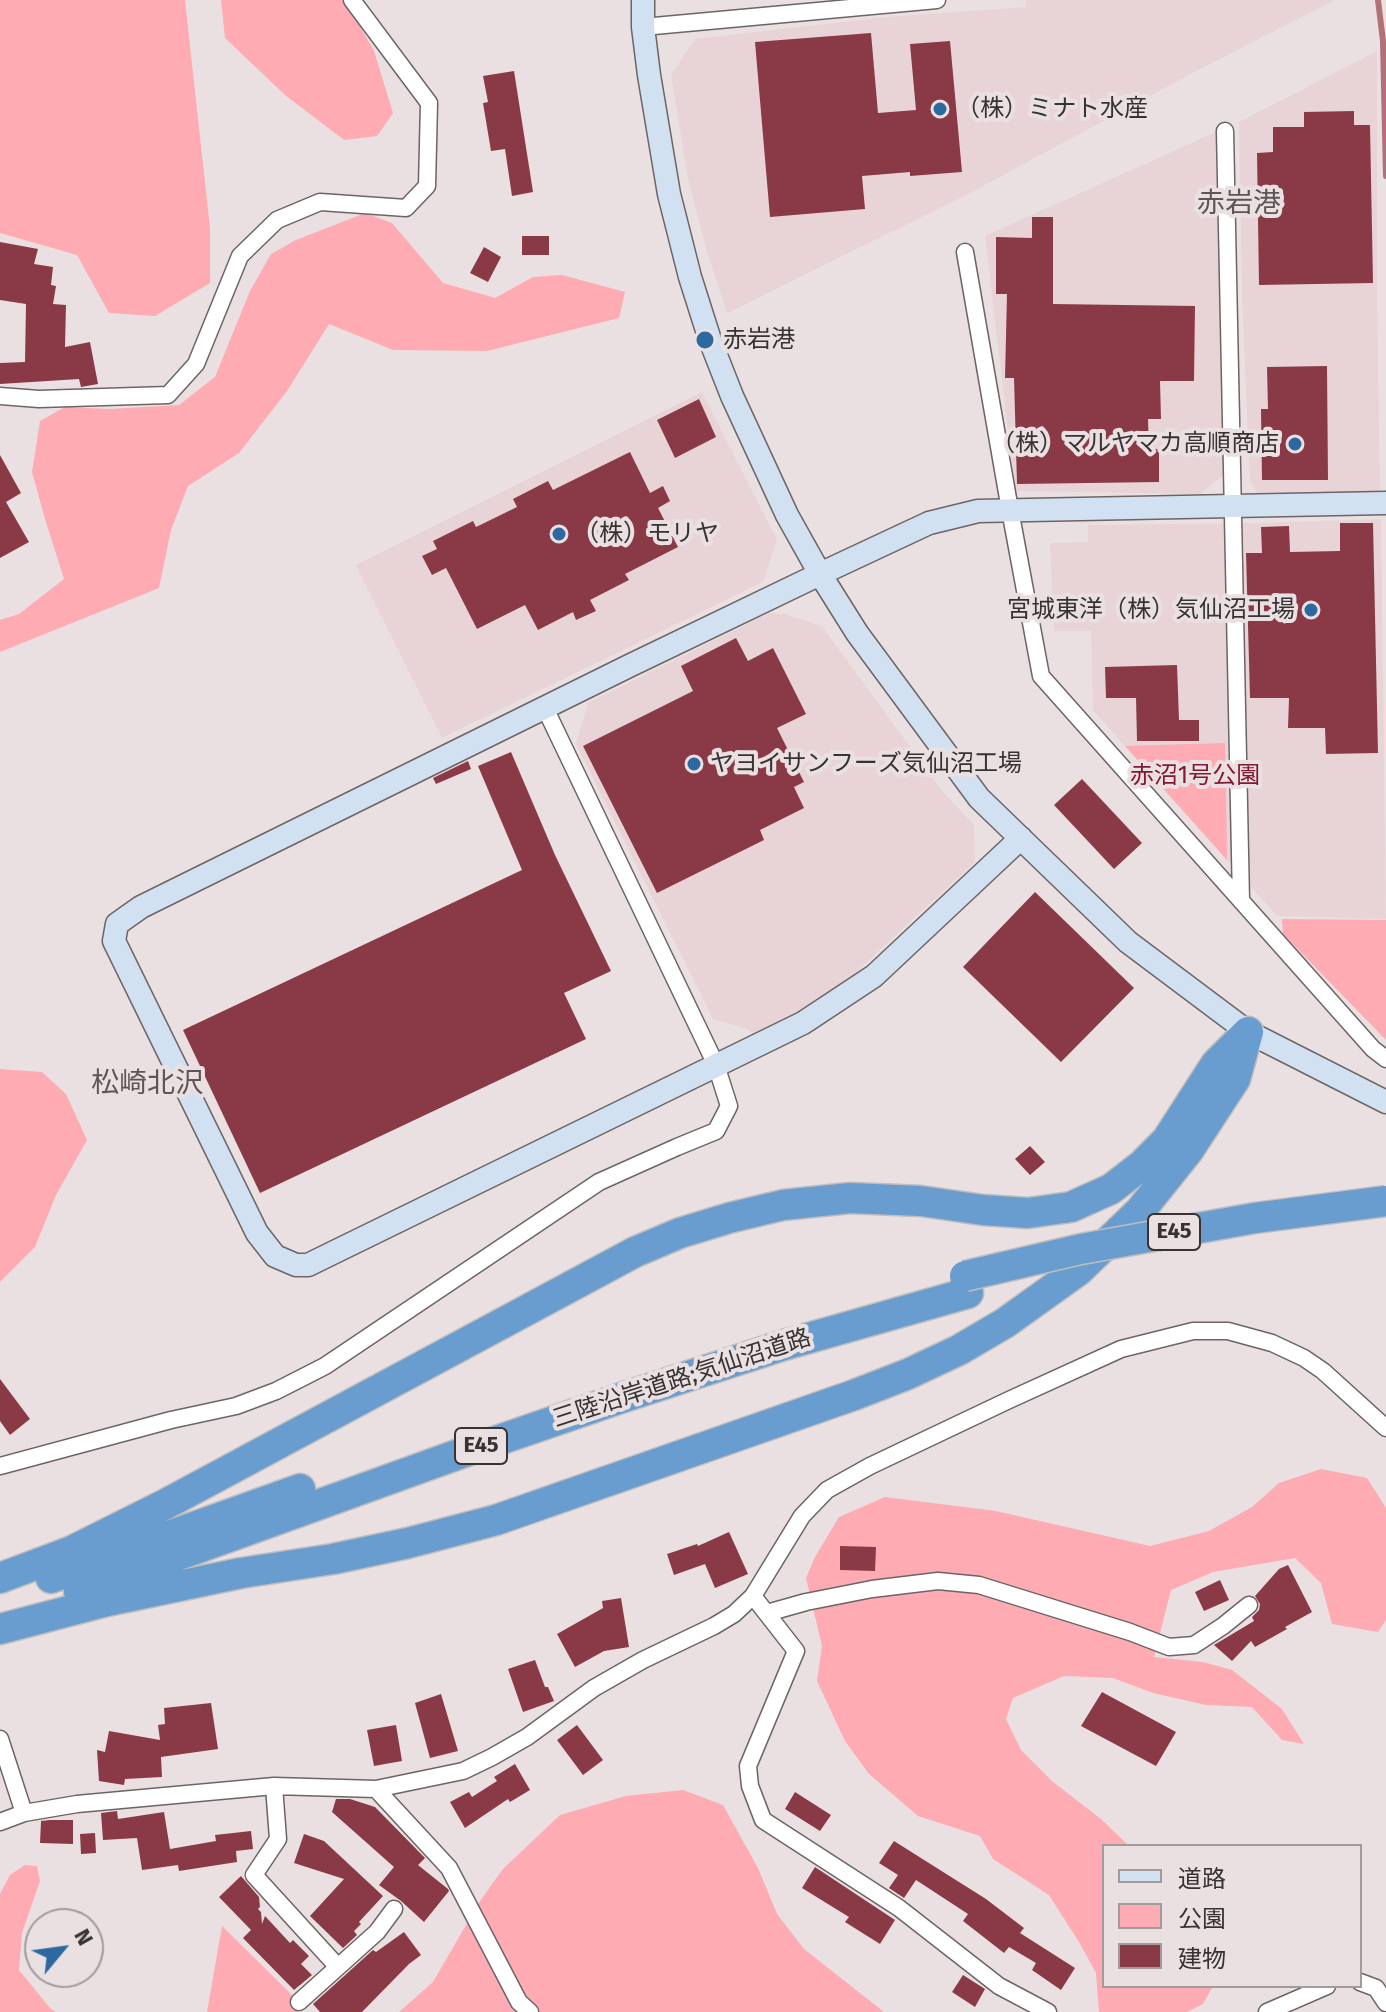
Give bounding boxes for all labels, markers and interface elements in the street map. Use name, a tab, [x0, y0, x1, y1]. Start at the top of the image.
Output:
place label: （株）ミナト水産	[956, 95, 1148, 123]
marker: （株）ミナト水産	[931, 100, 949, 118]
district label: 赤岩港	[1197, 187, 1281, 221]
place label: 赤岩港	[723, 326, 795, 354]
marker: 赤岩港	[694, 329, 716, 351]
place label: （株）マルヤマカ高順商店	[991, 430, 1279, 458]
marker: （株）マルヤマカ高順商店	[1286, 435, 1304, 453]
place label: （株）モリヤ	[575, 520, 719, 548]
marker: （株）モリヤ	[550, 525, 568, 543]
place label: 宮城東洋（株）気仙沼工場	[1007, 596, 1295, 624]
marker: 宮城東洋（株）気仙沼工場	[1302, 601, 1320, 619]
place label: ヤヨイサンフーズ気仙沼工場	[710, 750, 1022, 778]
marker: ヤヨイサンフーズ気仙沼工場	[685, 755, 703, 773]
park label: 赤沼1号公園	[1130, 762, 1260, 790]
district label: 松崎北沢	[91, 1067, 203, 1101]
road number: E45	[1148, 1214, 1200, 1250]
street label: 三陸沿岸道路;気仙沼道路	[549, 1324, 815, 1434]
road number: E45	[455, 1428, 507, 1464]
legend	[1102, 1844, 1362, 1988]
text: 道路	[1178, 1865, 1226, 1893]
text: 公園	[1178, 1905, 1226, 1933]
north arrow	[24, 1908, 104, 1988]
text: N	[68, 1924, 99, 1950]
text: 建物	[1178, 1945, 1226, 1973]

